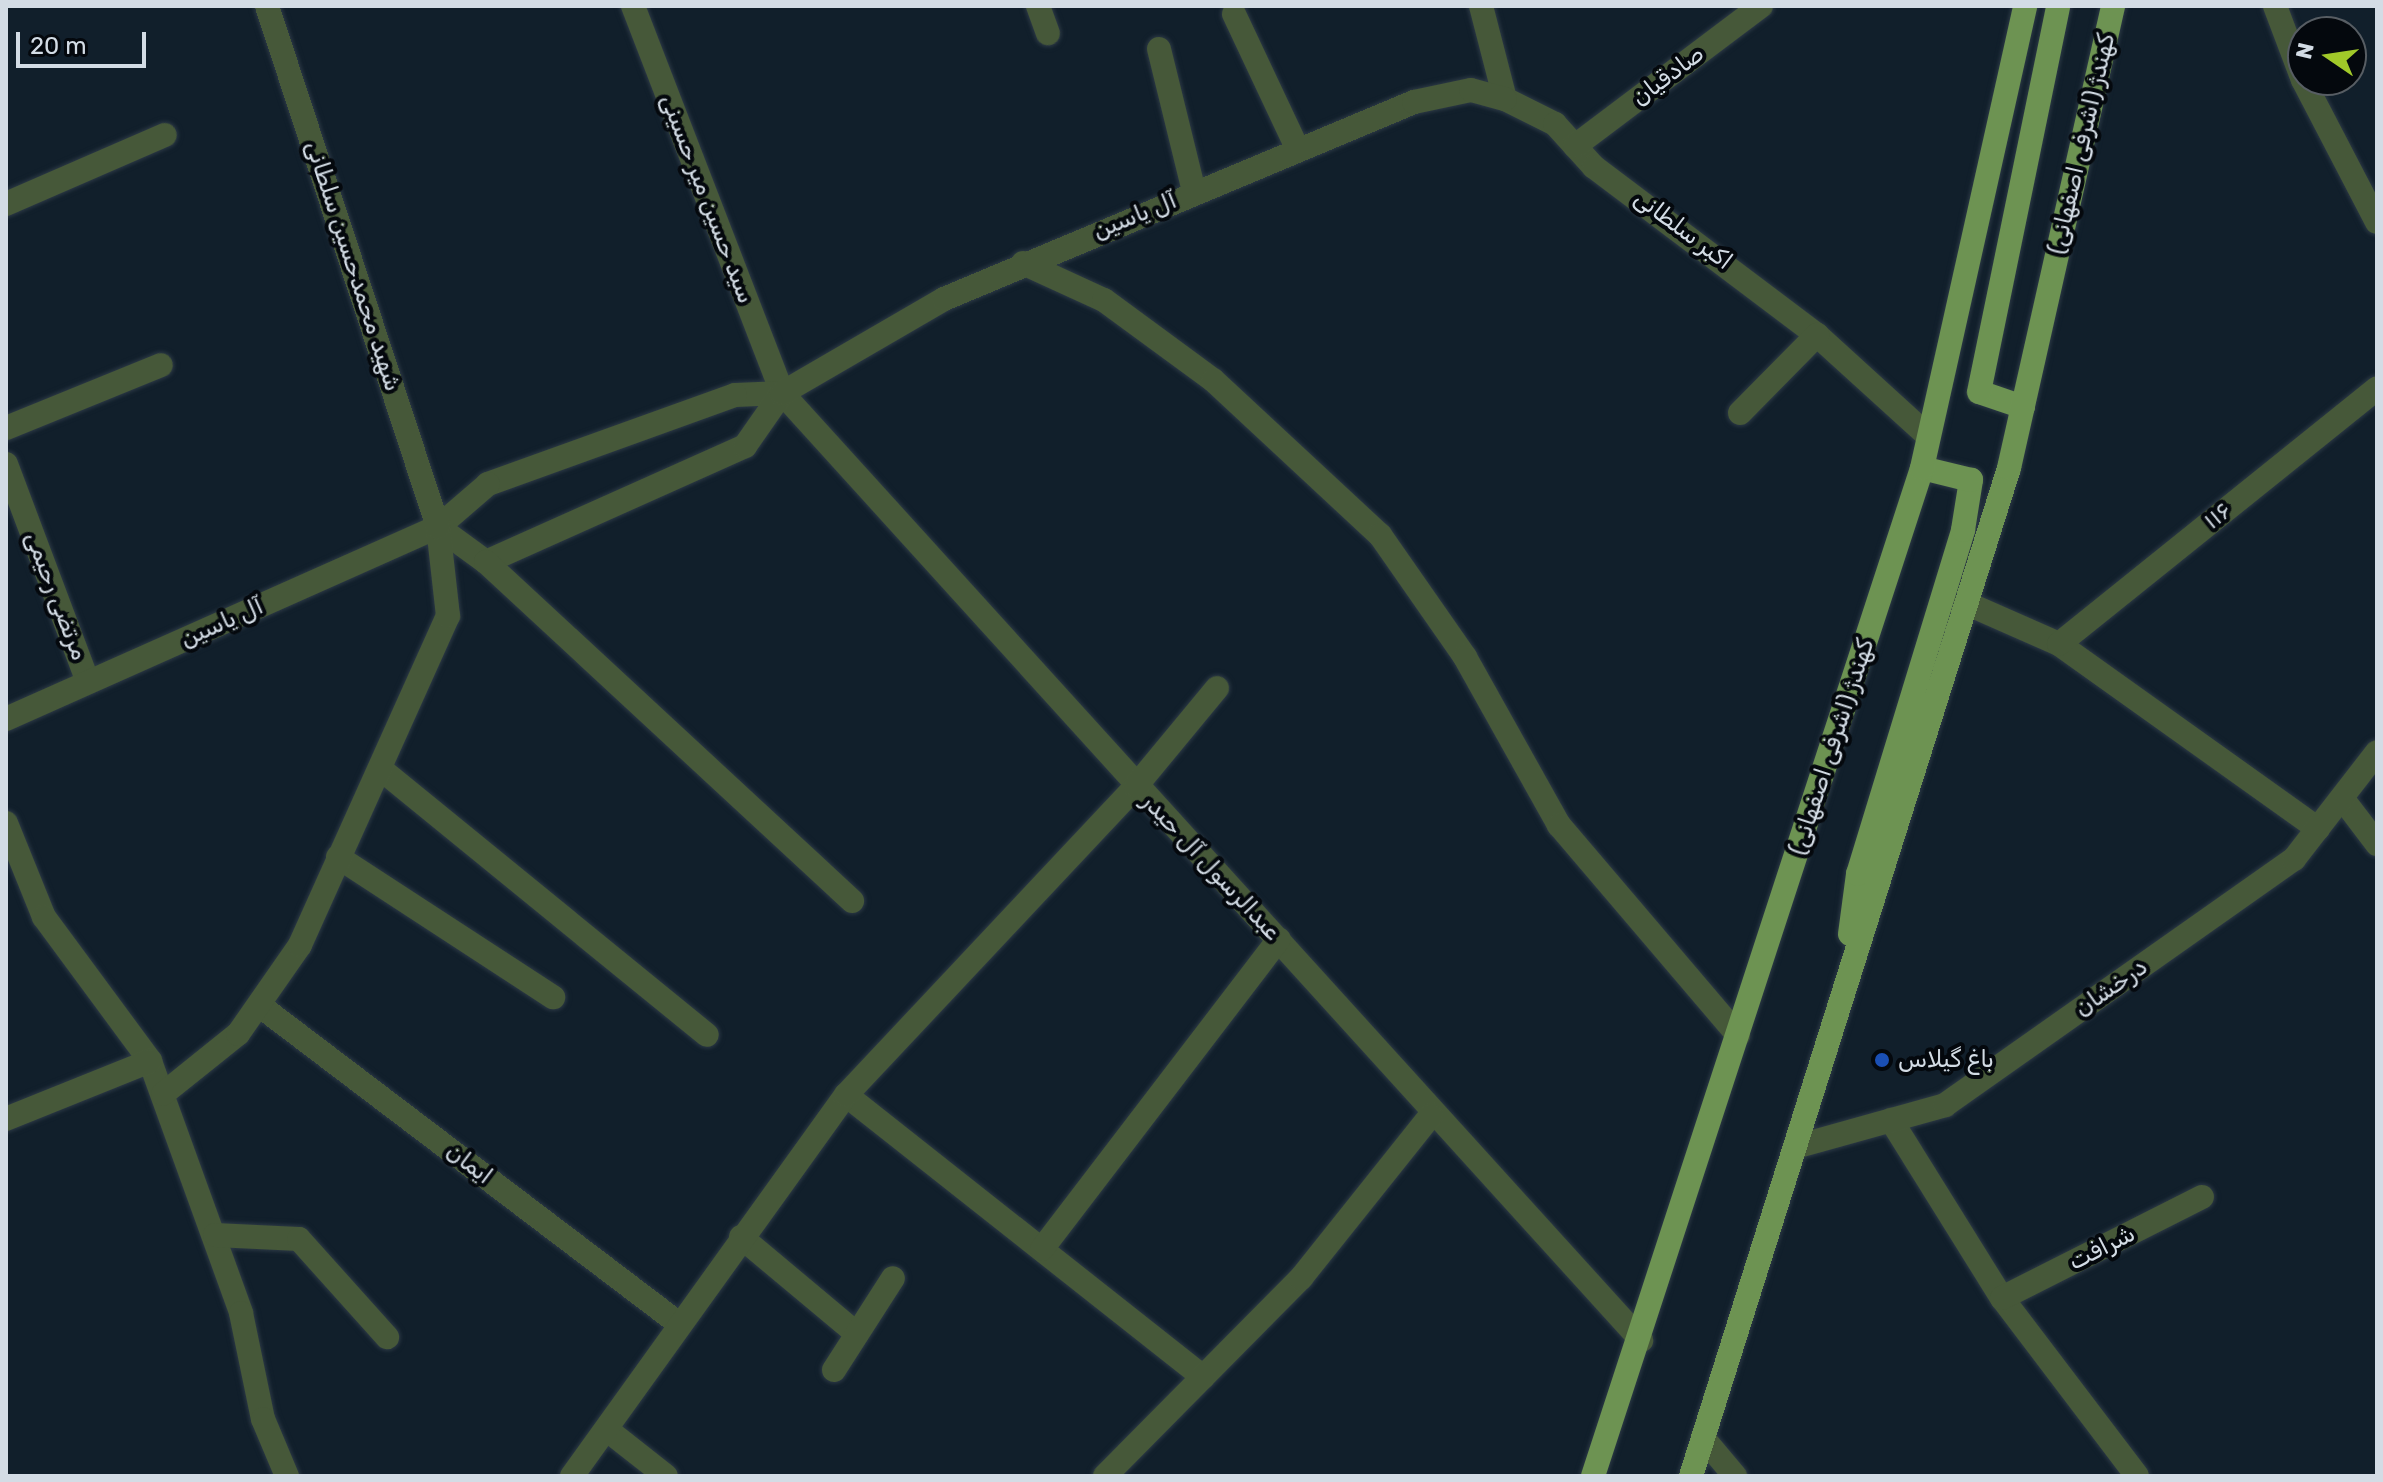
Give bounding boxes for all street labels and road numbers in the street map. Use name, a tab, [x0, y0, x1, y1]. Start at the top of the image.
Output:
street label: کهندژ (اشرفی اصفهانی)	[2043, 31, 2121, 257]
street label: صادقیان	[1626, 39, 1710, 113]
street label: سید حسین میر حسینی	[654, 90, 760, 308]
street label: شهید محمدحسین سلطانی	[299, 137, 407, 395]
street label: اکبر سلطانی	[1628, 184, 1738, 276]
street label: آل یاسین	[1089, 186, 1181, 246]
street label: ۱۱۶	[2198, 496, 2238, 536]
street label: مرتضی رحیمی	[18, 528, 94, 664]
street label: آل یاسین	[176, 592, 268, 654]
street label: کهندژ (اشرفی اصفهانی)	[1783, 635, 1881, 859]
street label: عبدالرسول آل حیدر	[1135, 787, 1287, 947]
street label: درخشان	[2069, 953, 2153, 1023]
street label: ایمان	[440, 1137, 498, 1191]
street label: شرافت	[2064, 1219, 2140, 1277]

